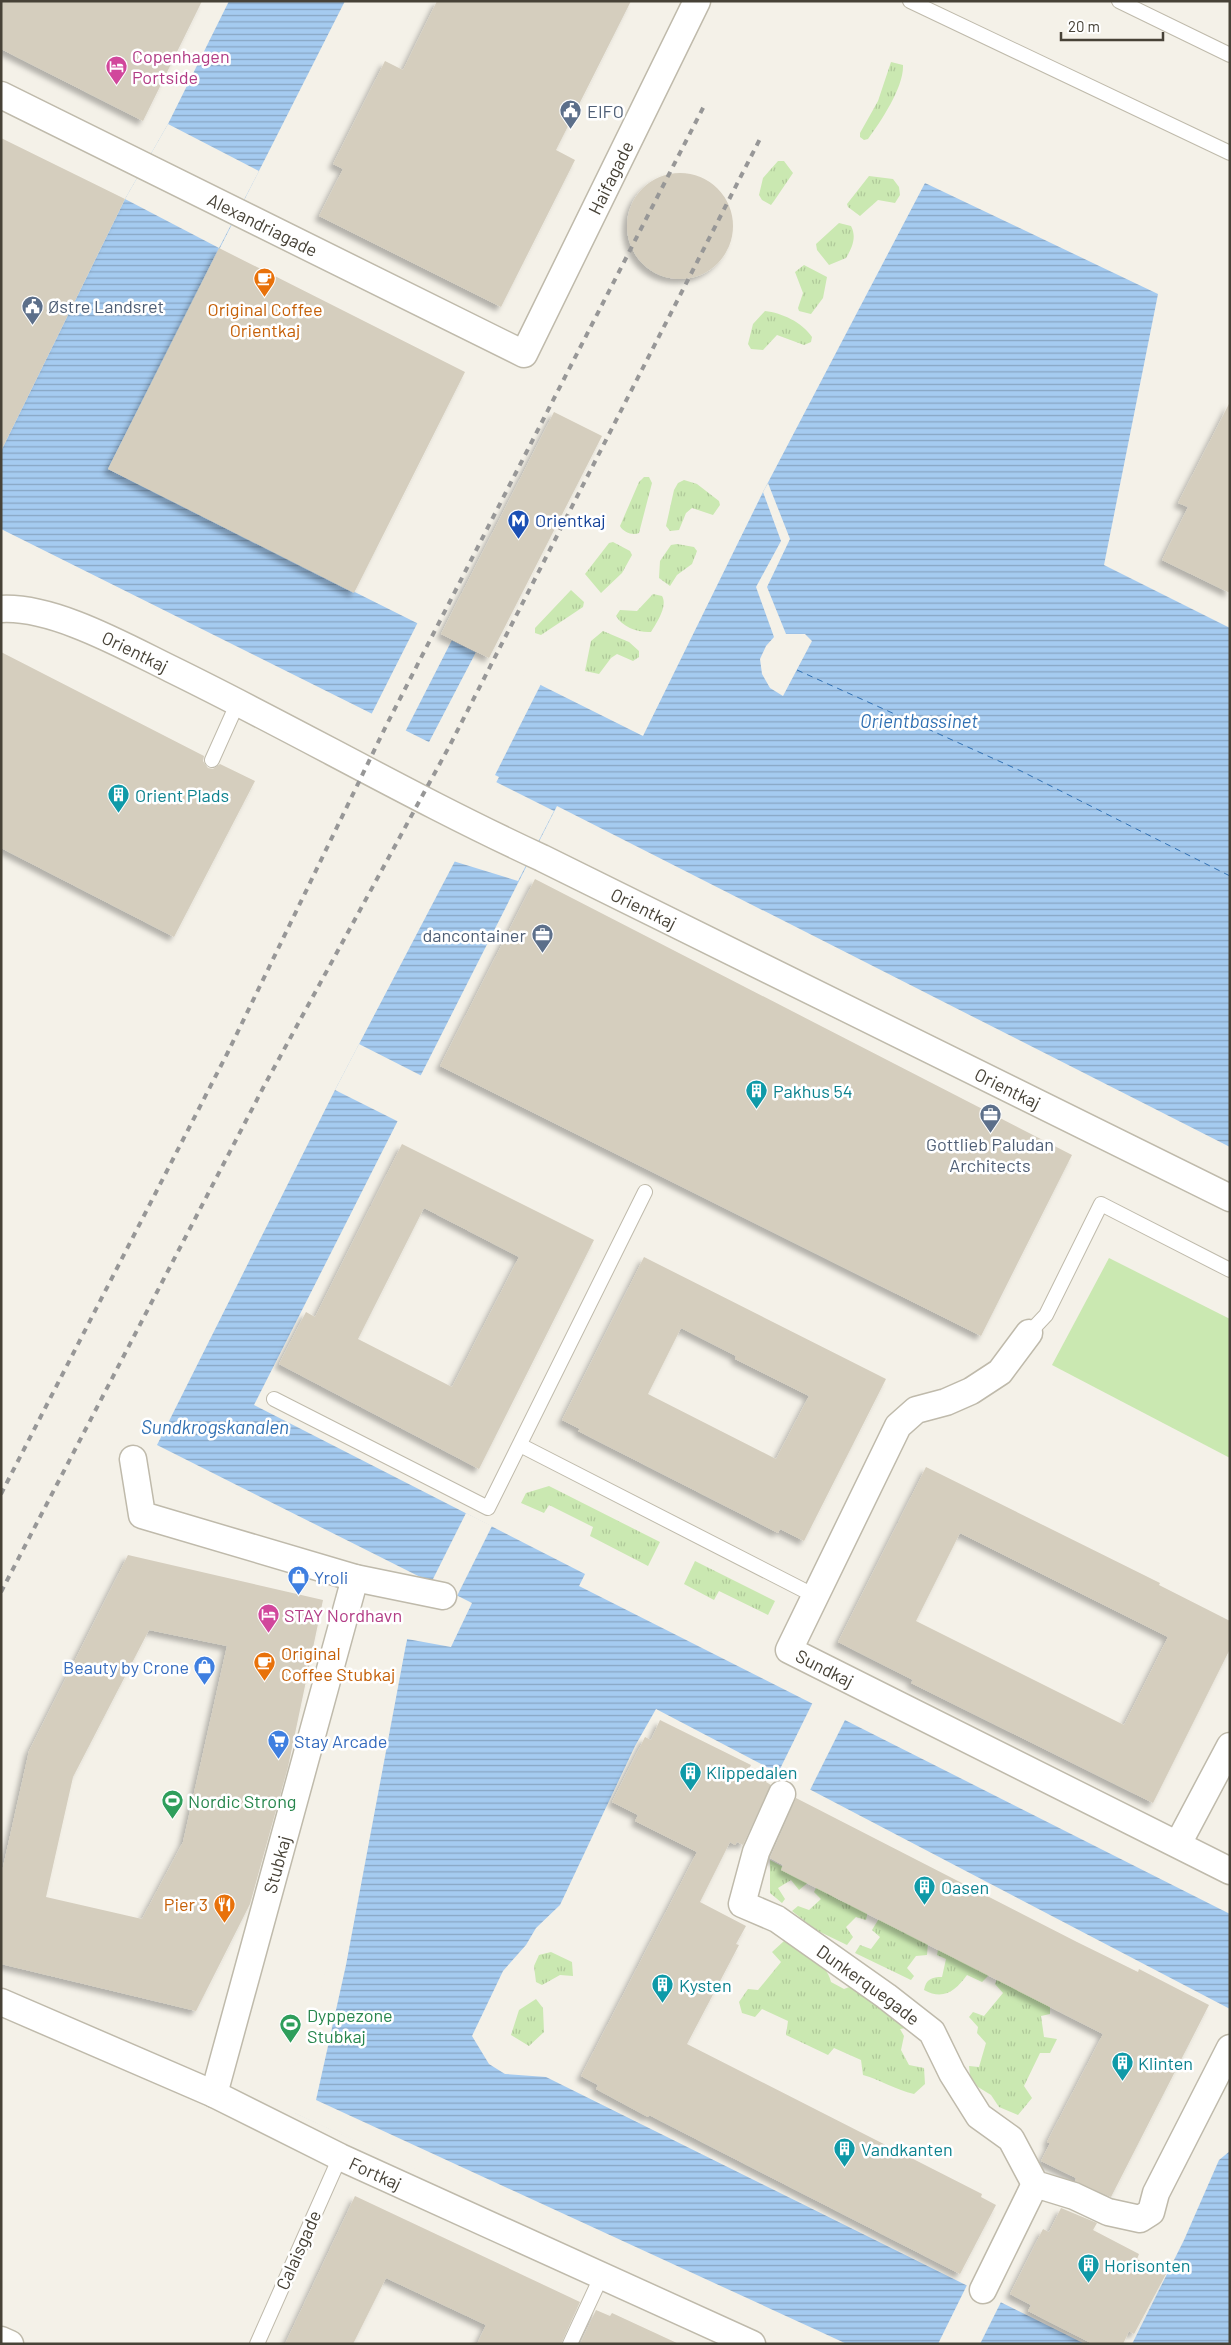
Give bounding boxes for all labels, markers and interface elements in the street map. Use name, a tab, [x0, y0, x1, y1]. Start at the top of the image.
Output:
scale bar	[1061, 10, 1164, 42]
text: 20 m	[1068, 17, 1100, 35]
place label: Copenhagen Portside	[132, 45, 230, 88]
hotel icon: Copenhagen Portside	[104, 54, 128, 85]
public building icon: EIFO	[559, 99, 583, 130]
place label: EIFO	[587, 100, 624, 122]
street label: Haifagade	[583, 137, 638, 218]
street label: Alexandriagade	[204, 188, 321, 261]
cafe icon: Original Coffee Orientkaj	[253, 267, 277, 298]
public building icon: Østre Landsret	[20, 294, 44, 325]
place label: Østre Landsret	[48, 295, 164, 317]
place label: Original Coffee Orientkaj	[208, 298, 322, 341]
metro station icon: Orientkaj	[507, 508, 531, 539]
place label: Orientkaj	[535, 509, 606, 531]
street label: Orientkaj	[99, 626, 172, 677]
water label: Orientbassinet	[860, 709, 978, 732]
building icon: Orient Plads	[107, 783, 131, 814]
place label: Orient Plads	[135, 784, 229, 806]
street label: Orientkaj	[607, 883, 680, 934]
office icon: dancontainer	[530, 923, 554, 954]
place label: dancontainer	[423, 924, 526, 946]
street label: Orientkaj	[971, 1063, 1044, 1114]
building icon: Pakhus 54	[745, 1079, 769, 1110]
place label: Pakhus 54	[773, 1080, 853, 1102]
office icon: Gottlieb Paludan Architects	[978, 1102, 1002, 1133]
place label: Gottlieb Paludan Architects	[926, 1133, 1054, 1176]
water label: Sundkrogskanalen	[141, 1415, 289, 1438]
shop icon: Yroli	[286, 1565, 310, 1596]
place label: Yroli	[314, 1566, 348, 1588]
hotel icon: STAY Nordhavn	[256, 1603, 280, 1634]
place label: STAY Nordhavn	[284, 1604, 402, 1626]
place label: Original Coffee Stubkaj	[281, 1642, 395, 1685]
street label: Sundkaj	[792, 1644, 858, 1692]
cafe icon: Original Coffee Stubkaj	[253, 1651, 277, 1682]
shop icon: Beauty by Crone	[193, 1655, 217, 1686]
place label: Beauty by Crone	[63, 1656, 189, 1678]
supermarket icon: Stay Arcade	[266, 1729, 290, 1760]
place label: Stay Arcade	[294, 1730, 387, 1752]
building icon: Klippedalen	[678, 1760, 702, 1791]
place label: Klippedalen	[706, 1761, 798, 1783]
sports icon: Nordic Strong	[160, 1789, 184, 1820]
place label: Nordic Strong	[188, 1790, 297, 1812]
street label: Stubkaj	[258, 1833, 295, 1896]
building icon: Oasen	[913, 1875, 937, 1906]
place label: Oasen	[941, 1876, 989, 1898]
restaurant icon: Pier 3	[212, 1892, 236, 1923]
place label: Pier 3	[164, 1893, 208, 1915]
street label: Dunkerquegade	[813, 1940, 924, 2029]
building icon: Kysten	[651, 1973, 675, 2004]
place label: Kysten	[679, 1974, 732, 1996]
place label: Dyppezone Stubkaj	[307, 2004, 393, 2047]
sports icon: Dyppezone Stubkaj	[279, 2013, 303, 2044]
building icon: Klinten	[1110, 2051, 1134, 2082]
place label: Klinten	[1138, 2052, 1193, 2074]
building icon: Vandkanten	[833, 2137, 857, 2168]
place label: Vandkanten	[861, 2138, 953, 2160]
street label: Fortkaj	[346, 2152, 405, 2195]
street label: Calaisgade	[271, 2207, 325, 2293]
building icon: Horisonten	[1076, 2253, 1100, 2284]
place label: Horisonten	[1104, 2254, 1190, 2276]

